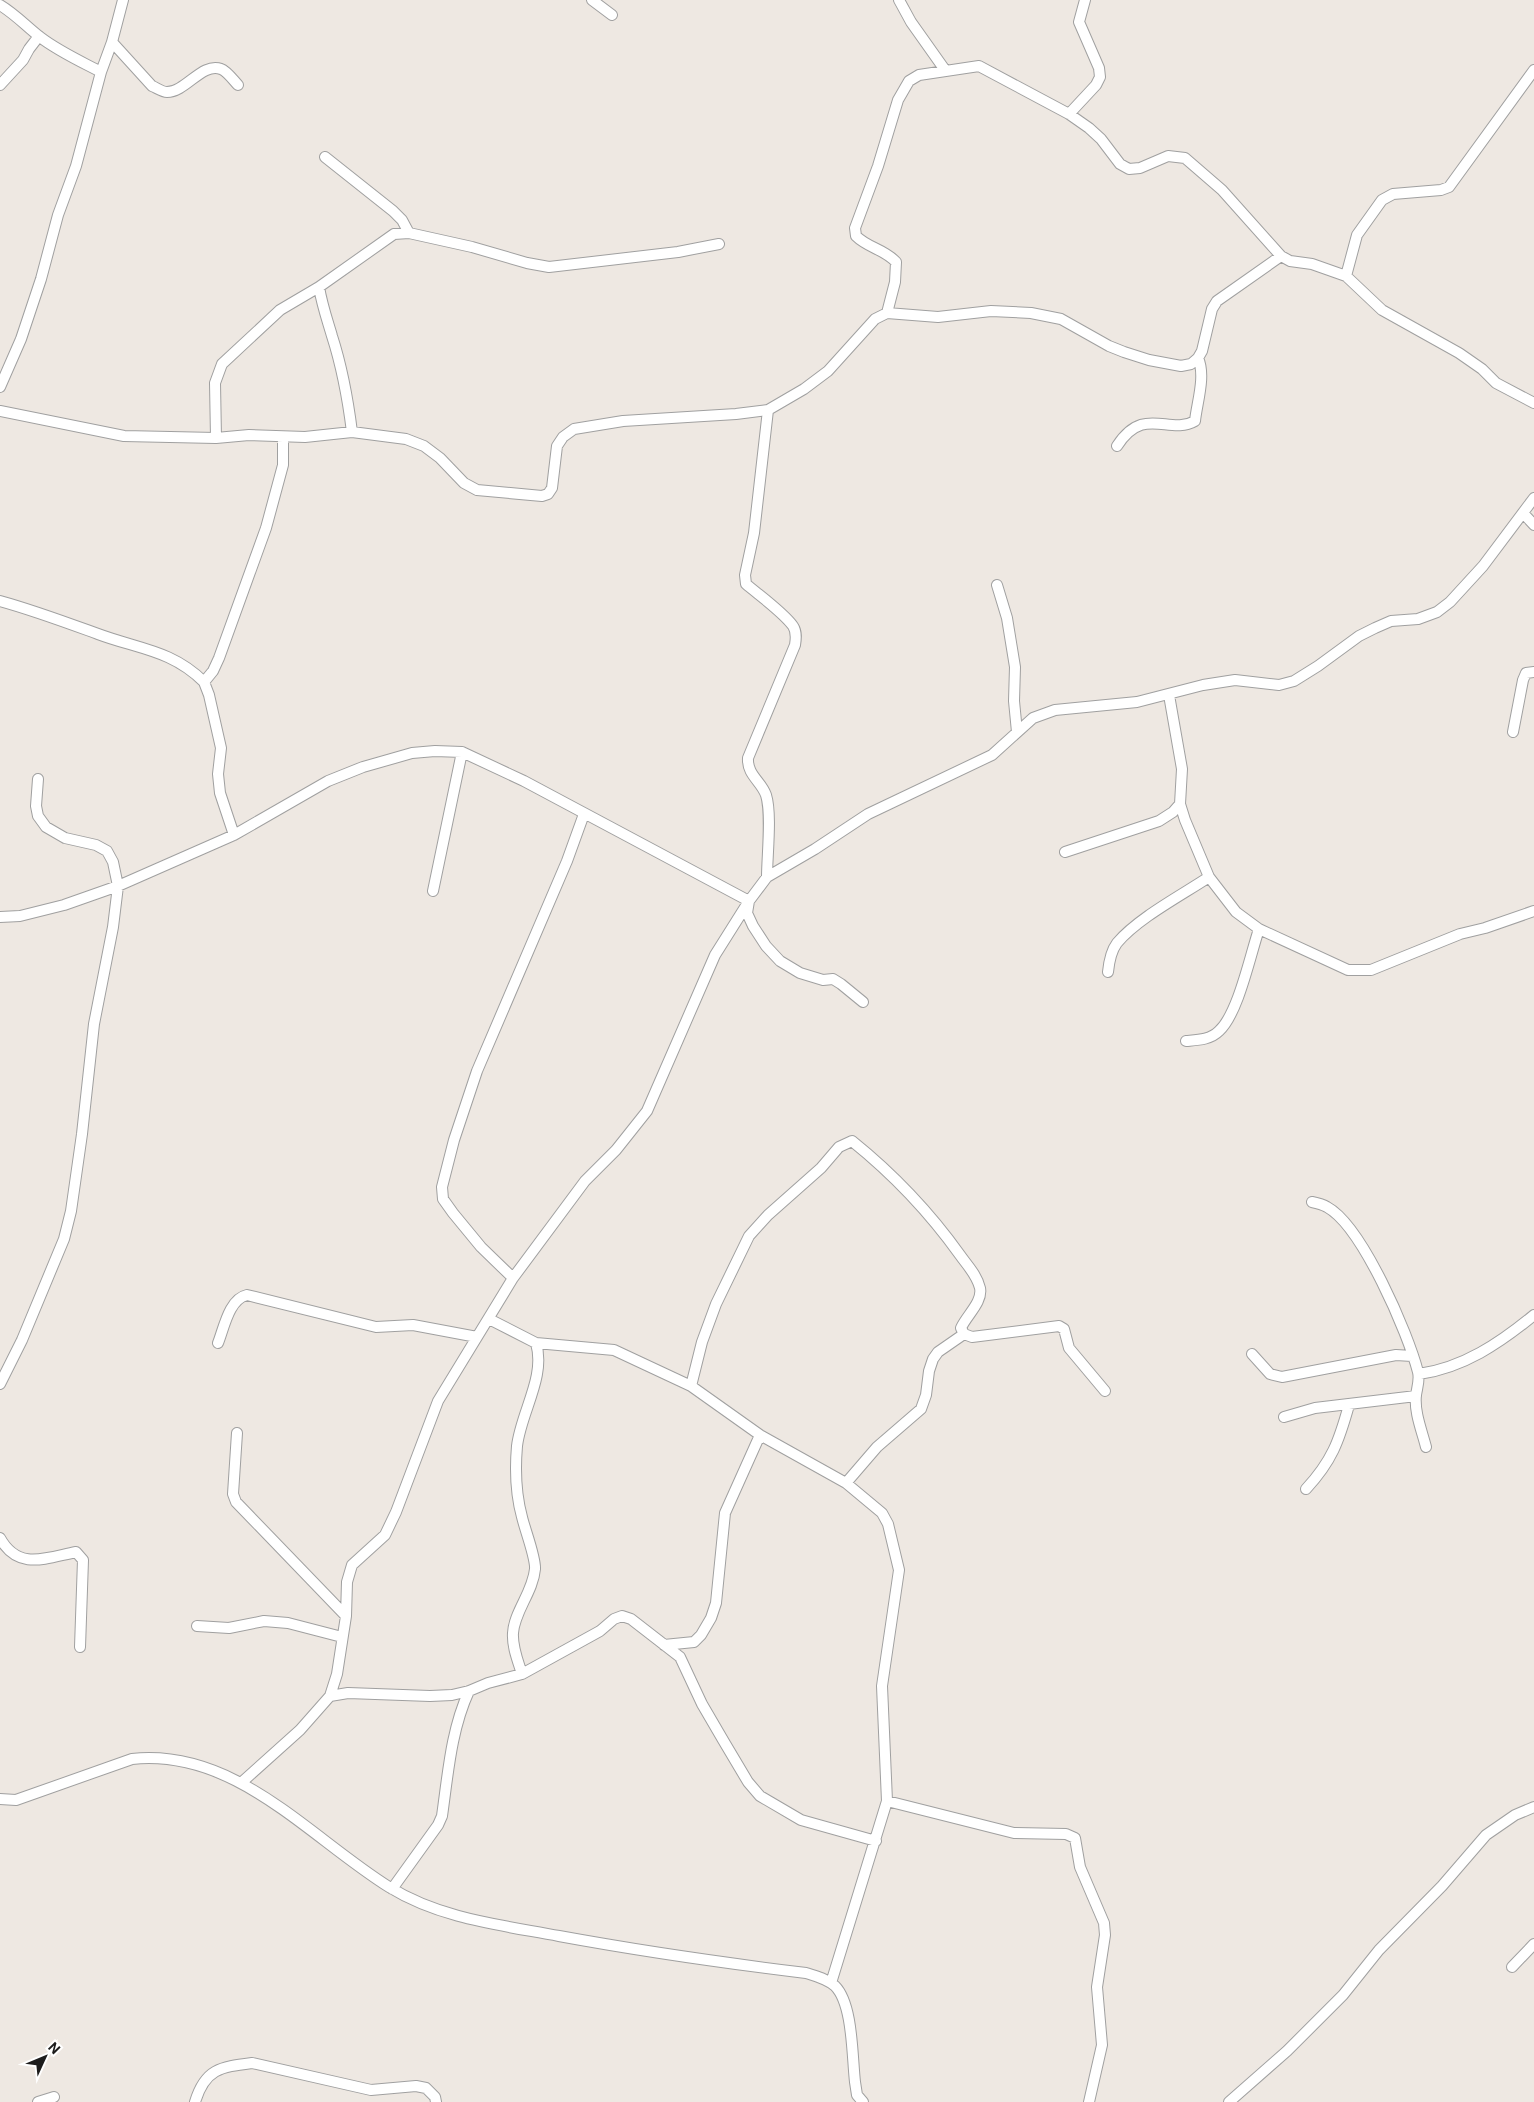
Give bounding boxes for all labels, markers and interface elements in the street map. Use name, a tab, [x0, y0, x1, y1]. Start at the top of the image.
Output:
north arrow	[20, 2032, 70, 2082]
text: N	[45, 2039, 64, 2057]

